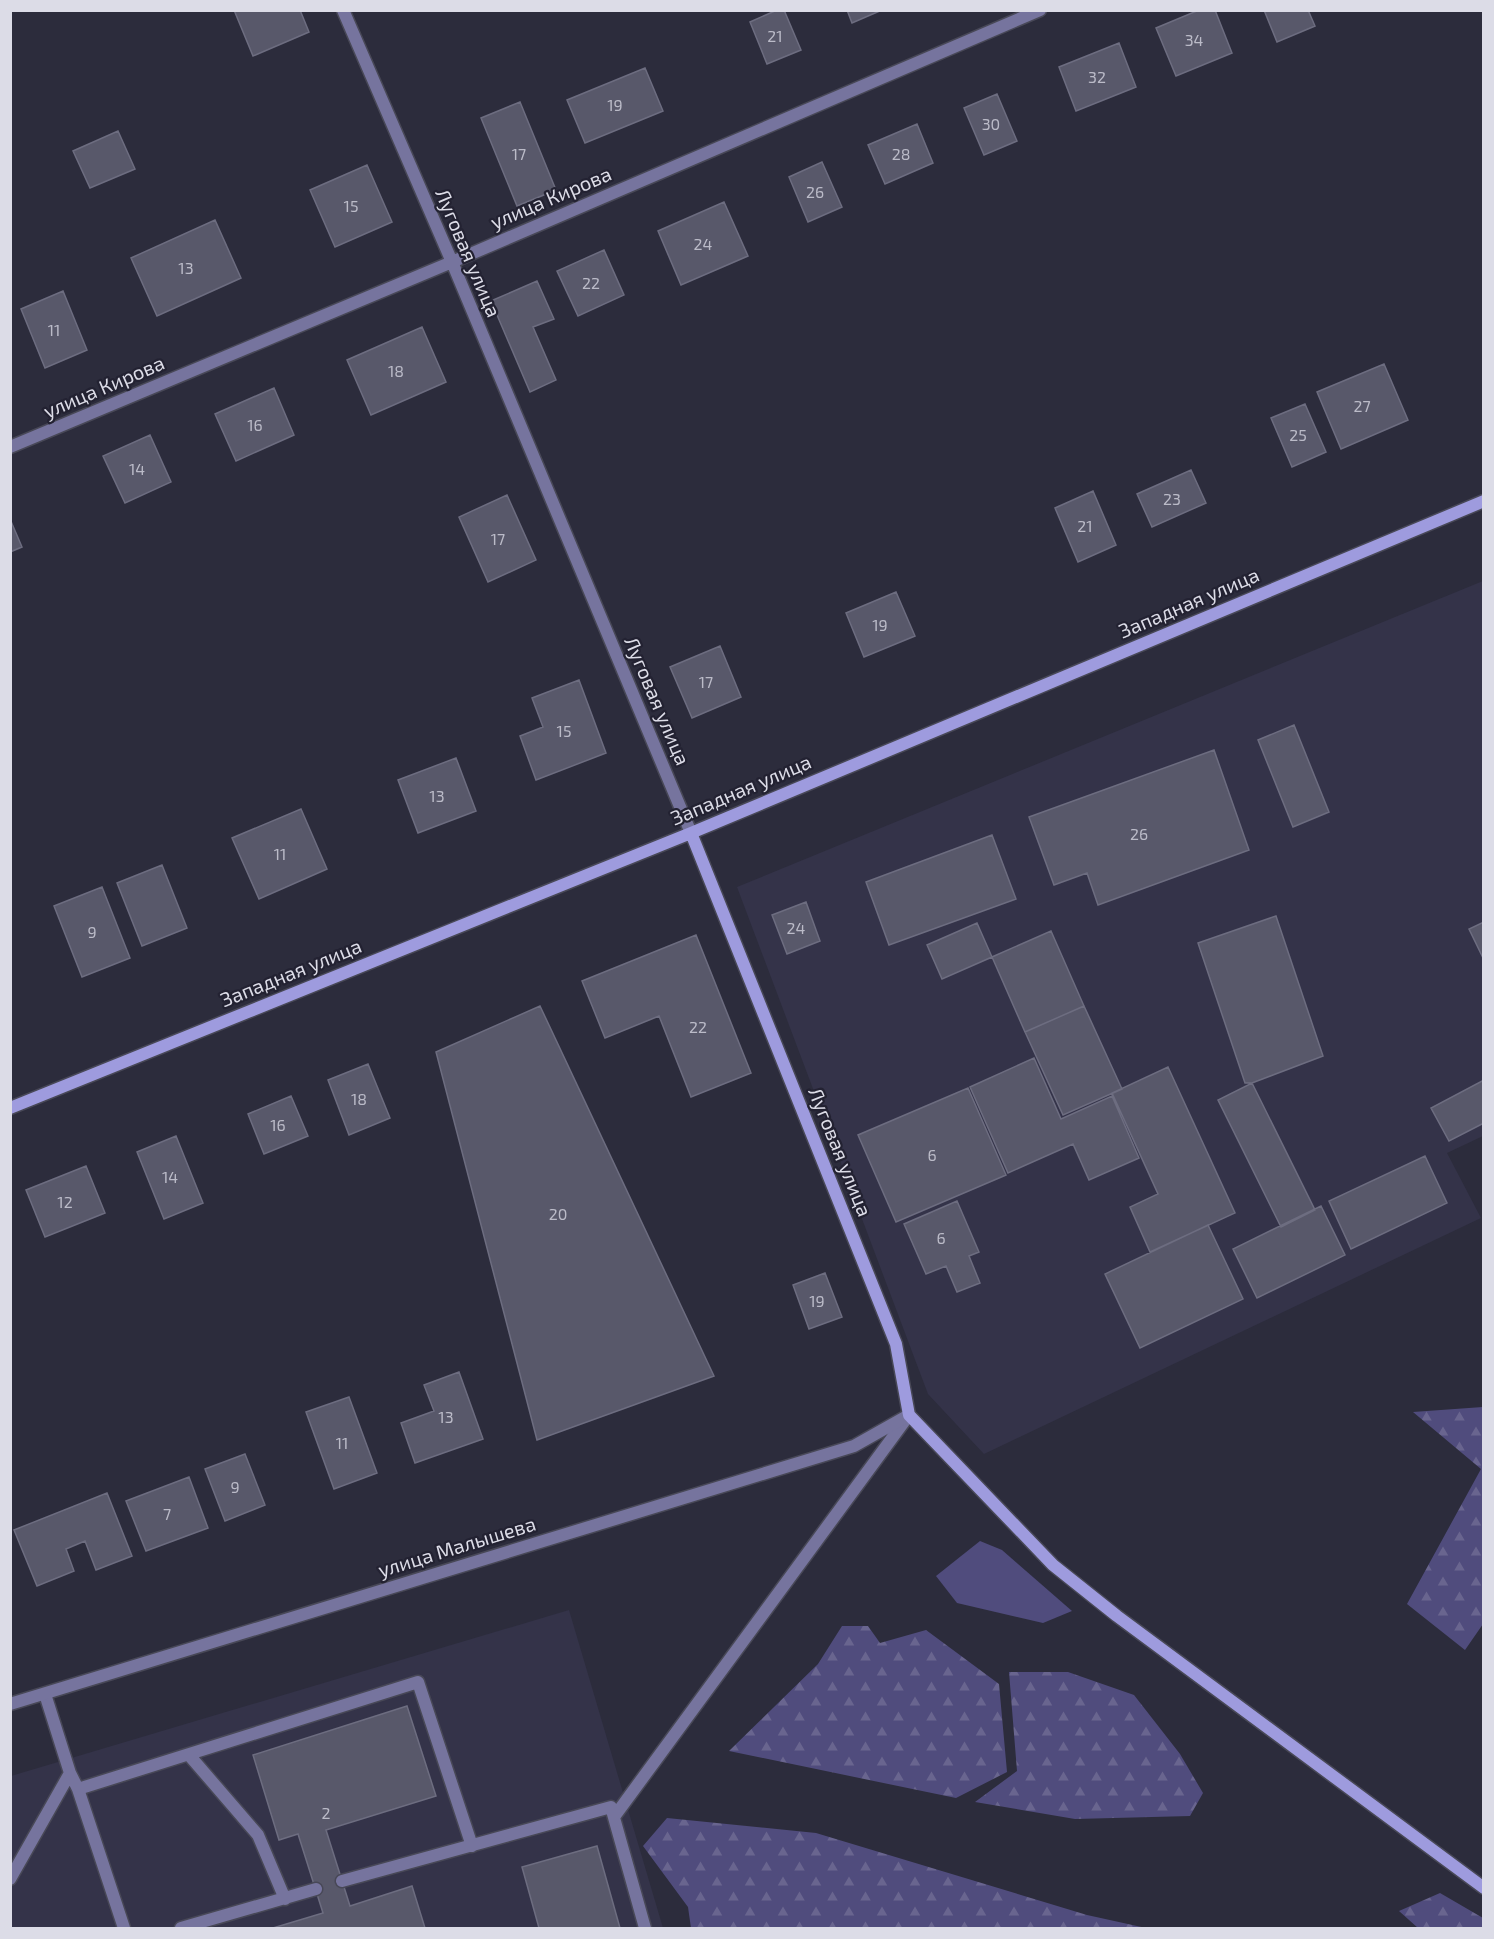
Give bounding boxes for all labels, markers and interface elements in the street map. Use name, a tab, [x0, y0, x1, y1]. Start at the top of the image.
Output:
house number: 21	[767, 26, 783, 45]
house number: 34	[1185, 30, 1204, 49]
house number: 32	[1088, 67, 1106, 86]
house number: 19	[607, 95, 623, 114]
house number: 30	[982, 114, 1000, 133]
house number: 17	[512, 144, 526, 163]
house number: 28	[892, 144, 910, 163]
street label: улица Кирова	[486, 161, 615, 234]
house number: 26	[806, 182, 824, 201]
street label: Луговая улица	[430, 185, 507, 321]
house number: 15	[344, 196, 358, 215]
house number: 24	[694, 234, 713, 253]
house number: 13	[178, 258, 194, 277]
house number: 22	[582, 273, 600, 292]
house number: 11	[48, 320, 60, 339]
street label: улица Кирова	[39, 350, 168, 423]
house number: 18	[388, 361, 404, 380]
house number: 27	[1353, 396, 1371, 415]
house number: 16	[247, 415, 263, 434]
house number: 25	[1289, 425, 1307, 444]
house number: 14	[129, 459, 145, 478]
house number: 23	[1163, 489, 1181, 508]
house number: 21	[1077, 516, 1093, 535]
house number: 17	[491, 529, 505, 548]
street label: Западная улица	[1115, 562, 1263, 643]
house number: 19	[872, 615, 888, 634]
street label: Луговая улица	[619, 633, 696, 769]
house number: 17	[699, 672, 713, 691]
house number: 15	[557, 721, 571, 740]
street label: Западная улица	[667, 749, 815, 830]
house number: 13	[429, 786, 445, 805]
house number: 26	[1130, 824, 1148, 843]
house number: 11	[274, 844, 286, 863]
house number: 24	[787, 918, 806, 937]
house number: 9	[87, 922, 97, 941]
street label: Западная улица	[217, 933, 365, 1012]
house number: 22	[689, 1017, 707, 1036]
street label: Луговая улица	[803, 1083, 878, 1220]
house number: 18	[351, 1089, 367, 1108]
house number: 16	[270, 1115, 286, 1134]
house number: 6	[927, 1145, 937, 1164]
house number: 14	[162, 1167, 178, 1186]
house number: 12	[57, 1192, 73, 1211]
house number: 20	[549, 1204, 567, 1223]
house number: 6	[936, 1228, 946, 1247]
house number: 19	[809, 1291, 825, 1310]
house number: 13	[438, 1407, 454, 1426]
house number: 11	[336, 1433, 348, 1452]
house number: 9	[230, 1477, 240, 1496]
house number: 7	[163, 1504, 171, 1523]
street label: улица Малышева	[375, 1511, 539, 1582]
house number: 2	[322, 1803, 331, 1822]

